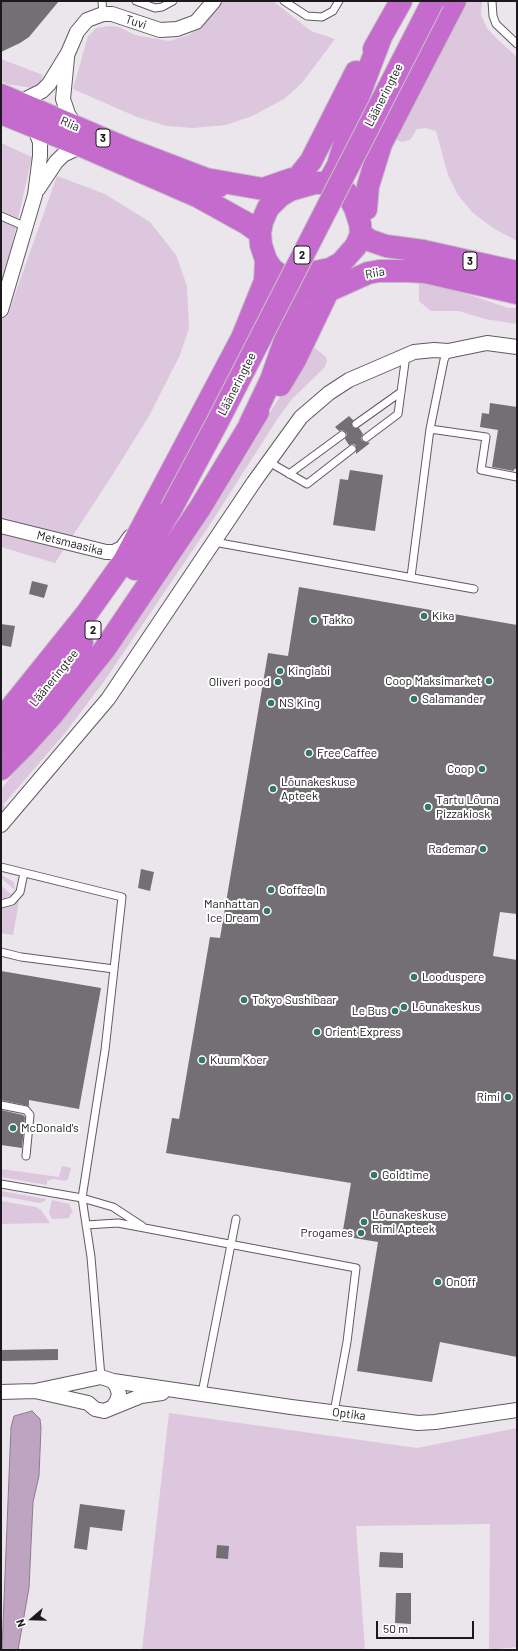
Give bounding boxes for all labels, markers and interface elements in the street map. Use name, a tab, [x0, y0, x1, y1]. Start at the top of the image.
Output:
street label: Tuvi	[124, 12, 148, 32]
street label: Lääneringtee	[362, 61, 406, 129]
street label: Riia	[58, 114, 82, 134]
road number: 3	[96, 129, 110, 147]
road number: 2	[294, 246, 310, 264]
road number: 3	[463, 252, 477, 270]
street label: Riia	[364, 264, 386, 282]
street label: Lääneringtee	[215, 350, 259, 418]
street label: Metsmaasika	[35, 528, 105, 558]
place label: Kika	[432, 609, 454, 623]
marker: Kika	[419, 611, 429, 621]
place label: Takko	[322, 613, 353, 627]
marker: Takko	[309, 615, 319, 625]
road number: 2	[85, 621, 101, 639]
street label: Lääneringtee	[27, 647, 81, 709]
place label: Kingiabi	[288, 664, 330, 678]
marker: Kingiabi	[275, 666, 285, 676]
place label: Coop Maksimarket	[385, 674, 481, 688]
place label: Oliveri pood	[209, 675, 270, 689]
marker: Coop Maksimarket	[484, 676, 494, 686]
marker: Oliveri pood	[273, 677, 283, 687]
place label: Salamander	[422, 692, 484, 706]
marker: Salamander	[409, 694, 419, 704]
place label: NS King	[279, 696, 320, 710]
marker: NS King	[266, 698, 276, 708]
place label: Free Caffee	[317, 746, 377, 760]
marker: Free Caffee	[304, 748, 314, 758]
place label: Coop	[447, 762, 474, 776]
marker: Coop	[477, 764, 487, 774]
place label: Lõunakeskuse Apteek	[281, 775, 356, 803]
marker: Lõunakeskuse Apteek	[268, 784, 278, 794]
place label: Tartu Lõuna Pizzakiosk	[436, 793, 499, 821]
marker: Tartu Lõuna Pizzakiosk	[423, 802, 433, 812]
place label: Rademar	[428, 842, 475, 856]
marker: Rademar	[478, 844, 488, 854]
place label: Coffee In	[279, 883, 325, 897]
marker: Coffee In	[266, 885, 276, 895]
place label: Manhattan Ice Dream	[204, 897, 259, 925]
marker: Manhattan Ice Dream	[262, 906, 272, 916]
place label: Looduspere	[422, 970, 484, 984]
marker: Looduspere	[409, 972, 419, 982]
place label: Tokyo Sushibaar	[252, 993, 337, 1007]
marker: Tokyo Sushibaar	[239, 995, 249, 1005]
place label: Lõunakeskus	[412, 1000, 480, 1014]
marker: Lõunakeskus	[399, 1002, 409, 1012]
place label: Le Bus	[352, 1004, 387, 1018]
marker: Le Bus	[390, 1006, 400, 1016]
place label: Orient Express	[325, 1025, 401, 1039]
marker: Orient Express	[312, 1027, 322, 1037]
place label: Kuum Koer	[210, 1053, 267, 1067]
marker: Kuum Koer	[197, 1055, 207, 1065]
place label: Rimi	[477, 1090, 500, 1104]
marker: Rimi	[503, 1092, 513, 1102]
place label: McDonald's	[21, 1121, 79, 1135]
marker: McDonald's	[8, 1123, 18, 1133]
place label: Goldtime	[382, 1168, 429, 1182]
marker: Goldtime	[369, 1170, 379, 1180]
place label: Lõunakeskuse Rimi Apteek	[372, 1208, 447, 1236]
marker: Lõunakeskuse Rimi Apteek	[359, 1217, 369, 1227]
place label: Progames	[301, 1226, 353, 1240]
marker: Progames	[356, 1228, 366, 1238]
place label: OnOff	[446, 1275, 476, 1289]
marker: OnOff	[433, 1277, 443, 1287]
street label: Optika	[331, 1405, 367, 1423]
north arrow	[12, 1599, 52, 1639]
scale bar	[378, 1613, 476, 1639]
text: N	[13, 1618, 28, 1629]
text: 50 m	[383, 1621, 408, 1635]

